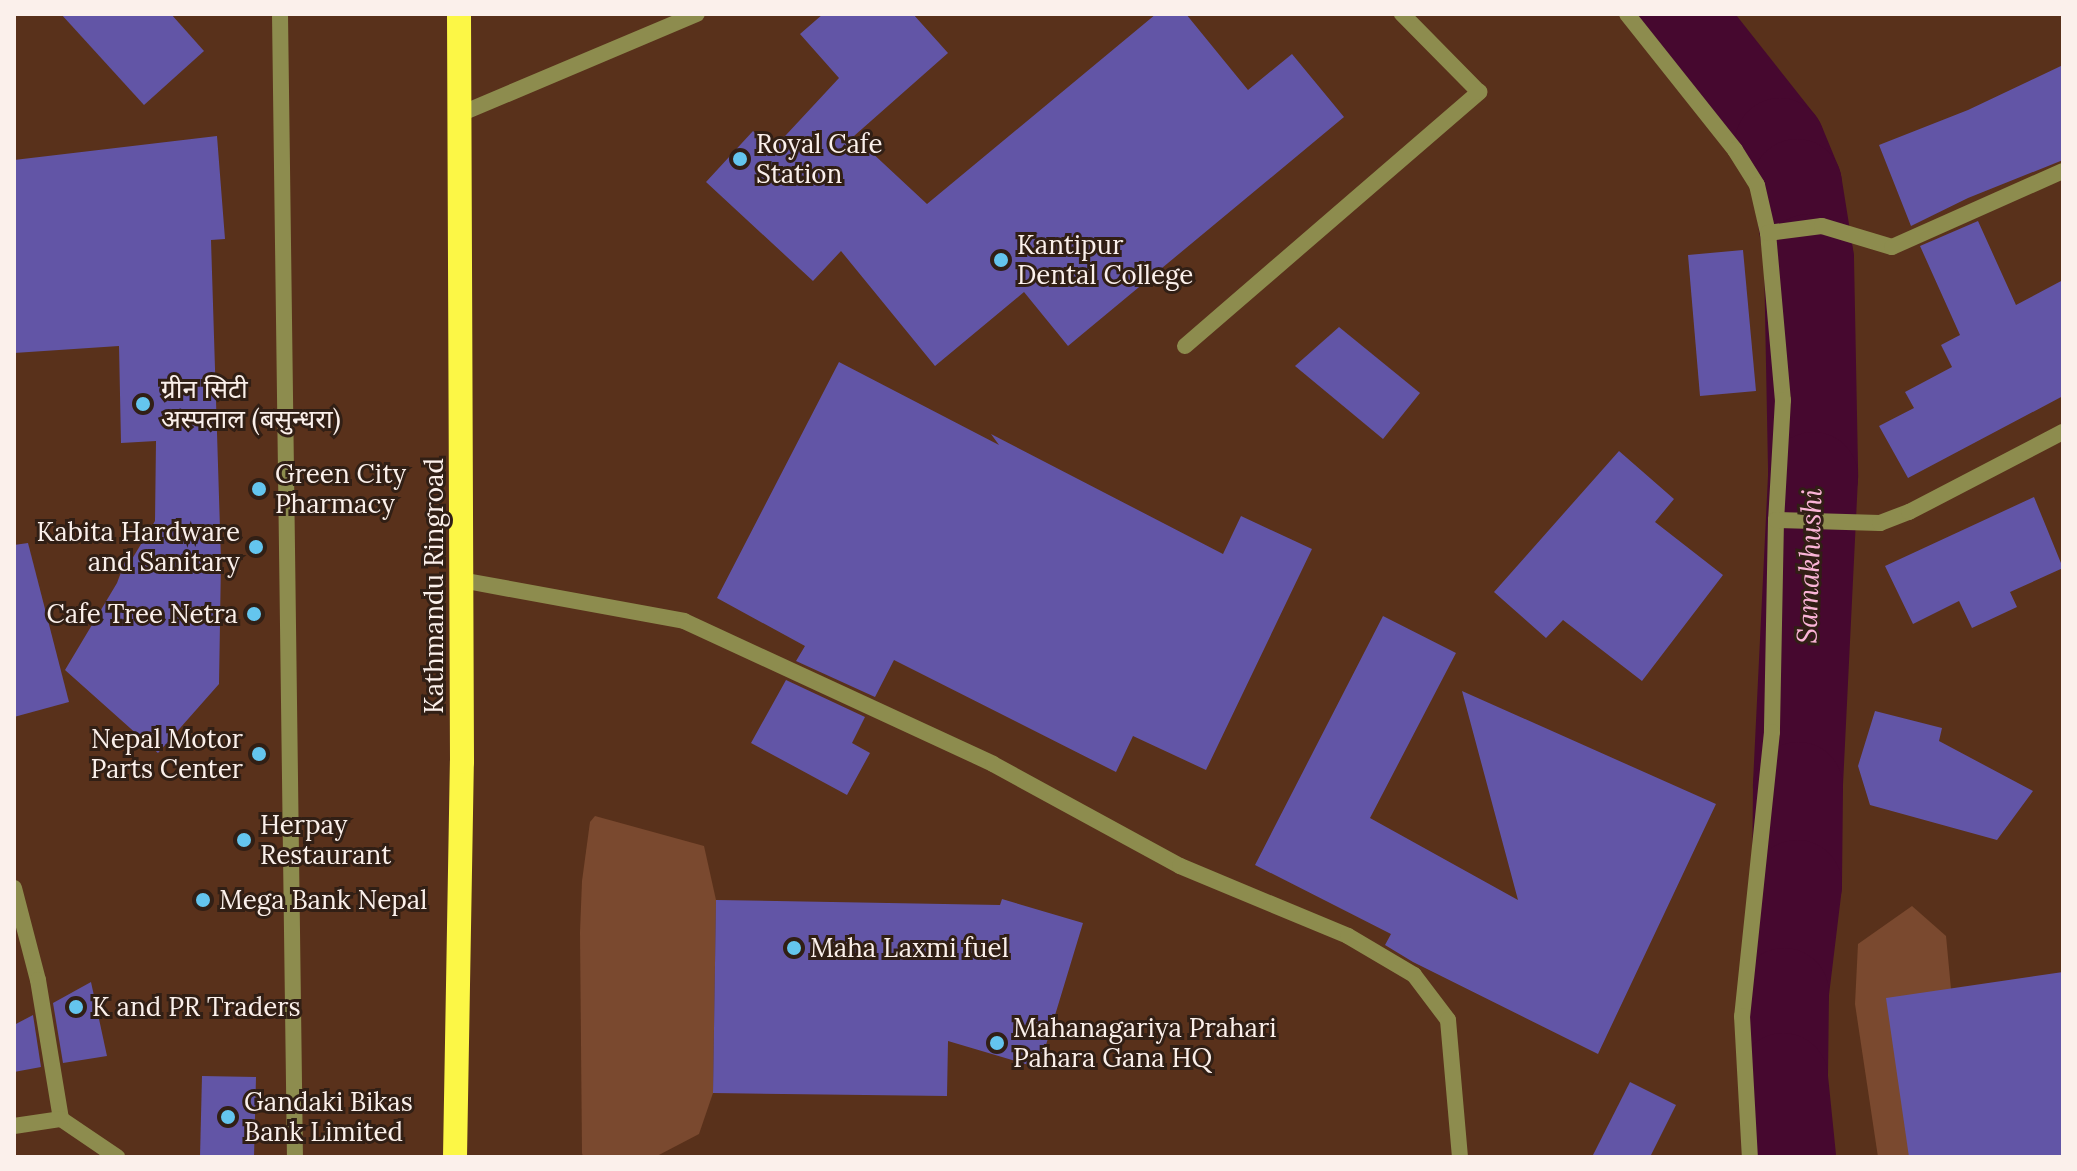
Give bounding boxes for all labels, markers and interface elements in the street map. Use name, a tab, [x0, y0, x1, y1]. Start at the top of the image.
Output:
place label: Royal Cafe Station	[756, 128, 883, 190]
marker: Royal Cafe Station	[731, 150, 749, 168]
place label: Kantipur Dental College	[1017, 229, 1193, 290]
marker: Kantipur Dental College	[992, 251, 1010, 269]
place label: ग्रीन सिटी अस्पताल (बसुन्धरा)	[161, 373, 341, 434]
marker: ग्रीन सिटी अस्पताल (बसुन्धरा)	[132, 393, 154, 415]
place label: Green City Pharmacy	[275, 458, 406, 520]
street label: Kathmandu Ringroad	[418, 458, 450, 714]
marker: Green City Pharmacy	[250, 480, 268, 498]
water label: Samakhushi	[1790, 488, 1828, 644]
place label: Kabita Hardware and Sanitary	[37, 516, 240, 578]
marker: Kabita Hardware and Sanitary	[247, 538, 265, 556]
place label: Cafe Tree Netra	[47, 598, 238, 630]
marker: Cafe Tree Netra	[245, 605, 263, 623]
place label: Nepal Motor Parts Center	[90, 723, 243, 784]
marker: Nepal Motor Parts Center	[250, 745, 268, 763]
place label: Herpay Restaurant	[260, 809, 391, 870]
marker: Herpay Restaurant	[235, 831, 253, 849]
place label: Mega Bank Nepal	[219, 884, 427, 916]
marker: Mega Bank Nepal	[194, 891, 212, 909]
place label: Maha Laxmi fuel	[810, 932, 1009, 964]
marker: Maha Laxmi fuel	[785, 939, 803, 957]
place label: K and PR Traders	[92, 991, 301, 1023]
marker: K and PR Traders	[67, 998, 85, 1016]
place label: Mahanagariya Prahari Pahara Gana HQ	[1013, 1012, 1276, 1074]
marker: Mahanagariya Prahari Pahara Gana HQ	[988, 1034, 1006, 1052]
place label: Gandaki Bikas Bank Limited	[244, 1086, 413, 1148]
marker: Gandaki Bikas Bank Limited	[219, 1108, 237, 1126]

